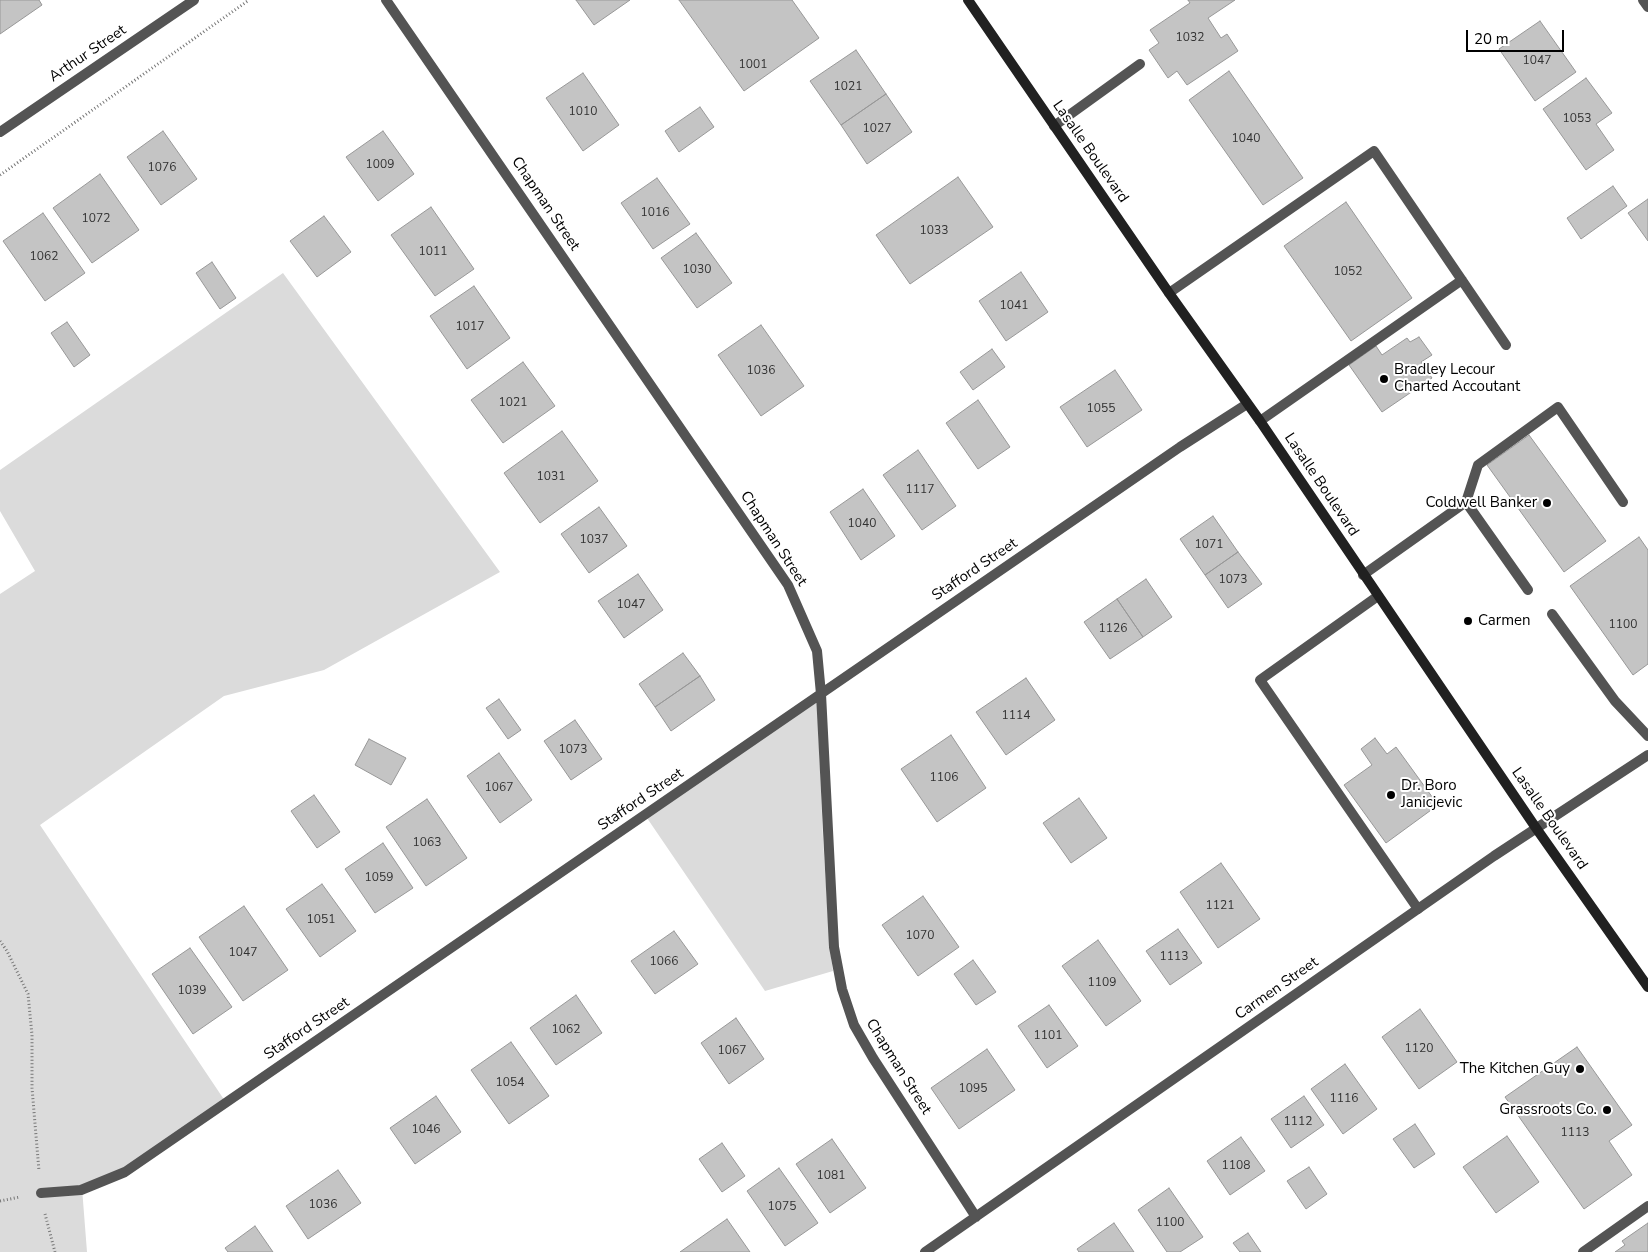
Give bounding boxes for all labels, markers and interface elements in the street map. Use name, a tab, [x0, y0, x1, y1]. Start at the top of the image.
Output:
scale bar	[1468, 20, 1566, 52]
street label: Arthur Street	[46, 22, 130, 86]
text: 20 m	[1474, 29, 1509, 49]
house number: 1032	[1176, 31, 1204, 45]
house number: 1047	[1523, 54, 1551, 68]
house number: 1001	[739, 58, 767, 72]
house number: 1021	[834, 80, 862, 94]
street label: Lasalle Boulevard	[1048, 97, 1132, 207]
house number: 1010	[569, 105, 597, 119]
house number: 1053	[1563, 112, 1591, 126]
house number: 1027	[863, 122, 891, 136]
house number: 1040	[1232, 132, 1260, 146]
street label: Chapman Street	[507, 154, 583, 254]
house number: 1009	[366, 158, 394, 172]
house number: 1076	[148, 161, 176, 175]
house number: 1016	[641, 206, 669, 220]
house number: 1072	[82, 212, 110, 226]
house number: 1033	[920, 224, 948, 238]
house number: 1011	[419, 245, 447, 259]
house number: 1062	[30, 250, 58, 264]
house number: 1030	[683, 263, 711, 277]
house number: 1052	[1334, 265, 1362, 279]
house number: 1041	[1000, 299, 1028, 313]
house number: 1017	[456, 320, 484, 334]
place label: Bradley Lecour Charted Accoutant	[1394, 361, 1520, 396]
house number: 1036	[747, 364, 775, 378]
marker: Bradley Lecour Charted Accoutant	[1378, 373, 1390, 385]
house number: 1021	[499, 396, 527, 410]
house number: 1055	[1087, 402, 1115, 416]
street label: Lasalle Boulevard	[1280, 430, 1362, 540]
house number: 1031	[537, 470, 565, 484]
house number: 1117	[906, 483, 934, 497]
street label: Chapman Street	[736, 488, 810, 590]
place label: Coldwell Banker	[1425, 494, 1537, 512]
marker: Coldwell Banker	[1541, 497, 1553, 509]
house number: 1040	[848, 517, 876, 531]
house number: 1037	[580, 533, 608, 547]
street label: Stafford Street	[929, 535, 1021, 605]
house number: 1071	[1195, 538, 1223, 552]
house number: 1073	[1219, 573, 1247, 587]
house number: 1047	[617, 598, 645, 612]
place label: Carmen	[1478, 612, 1531, 630]
marker: Carmen	[1462, 615, 1474, 627]
house number: 1100	[1609, 618, 1637, 632]
house number: 1126	[1099, 622, 1127, 636]
house number: 1114	[1002, 709, 1030, 723]
house number: 1073	[559, 743, 587, 757]
street label: Lasalle Boulevard	[1507, 764, 1591, 874]
street label: Stafford Street	[595, 765, 687, 835]
house number: 1106	[930, 771, 958, 785]
place label: Dr. Boro Janicjevic	[1401, 777, 1462, 812]
house number: 1067	[485, 781, 513, 795]
marker: Dr. Boro Janicjevic	[1385, 789, 1397, 801]
house number: 1063	[413, 836, 441, 850]
house number: 1059	[365, 871, 393, 885]
house number: 1121	[1206, 899, 1234, 913]
house number: 1051	[307, 913, 335, 927]
house number: 1070	[906, 929, 934, 943]
house number: 1047	[229, 946, 257, 960]
house number: 1113	[1160, 950, 1188, 964]
street label: Carmen Street	[1232, 954, 1322, 1024]
house number: 1066	[650, 955, 678, 969]
house number: 1109	[1088, 976, 1116, 990]
house number: 1039	[178, 984, 206, 998]
street label: Stafford Street	[261, 994, 353, 1064]
street label: Chapman Street	[861, 1016, 935, 1118]
house number: 1062	[552, 1023, 580, 1037]
house number: 1101	[1034, 1029, 1062, 1043]
house number: 1120	[1405, 1042, 1433, 1056]
house number: 1067	[718, 1044, 746, 1058]
place label: The Kitchen Guy	[1460, 1060, 1570, 1078]
marker: The Kitchen Guy	[1574, 1063, 1586, 1075]
house number: 1054	[496, 1076, 524, 1090]
house number: 1095	[959, 1082, 987, 1096]
house number: 1116	[1330, 1092, 1358, 1106]
place label: Grassroots Co.	[1499, 1101, 1597, 1119]
marker: Grassroots Co.	[1601, 1104, 1613, 1116]
house number: 1112	[1284, 1115, 1312, 1129]
house number: 1046	[412, 1123, 440, 1137]
house number: 1113	[1561, 1126, 1589, 1140]
house number: 1108	[1222, 1159, 1250, 1173]
house number: 1081	[817, 1169, 845, 1183]
house number: 1036	[309, 1198, 337, 1212]
house number: 1075	[768, 1200, 796, 1214]
house number: 1100	[1156, 1216, 1184, 1230]

